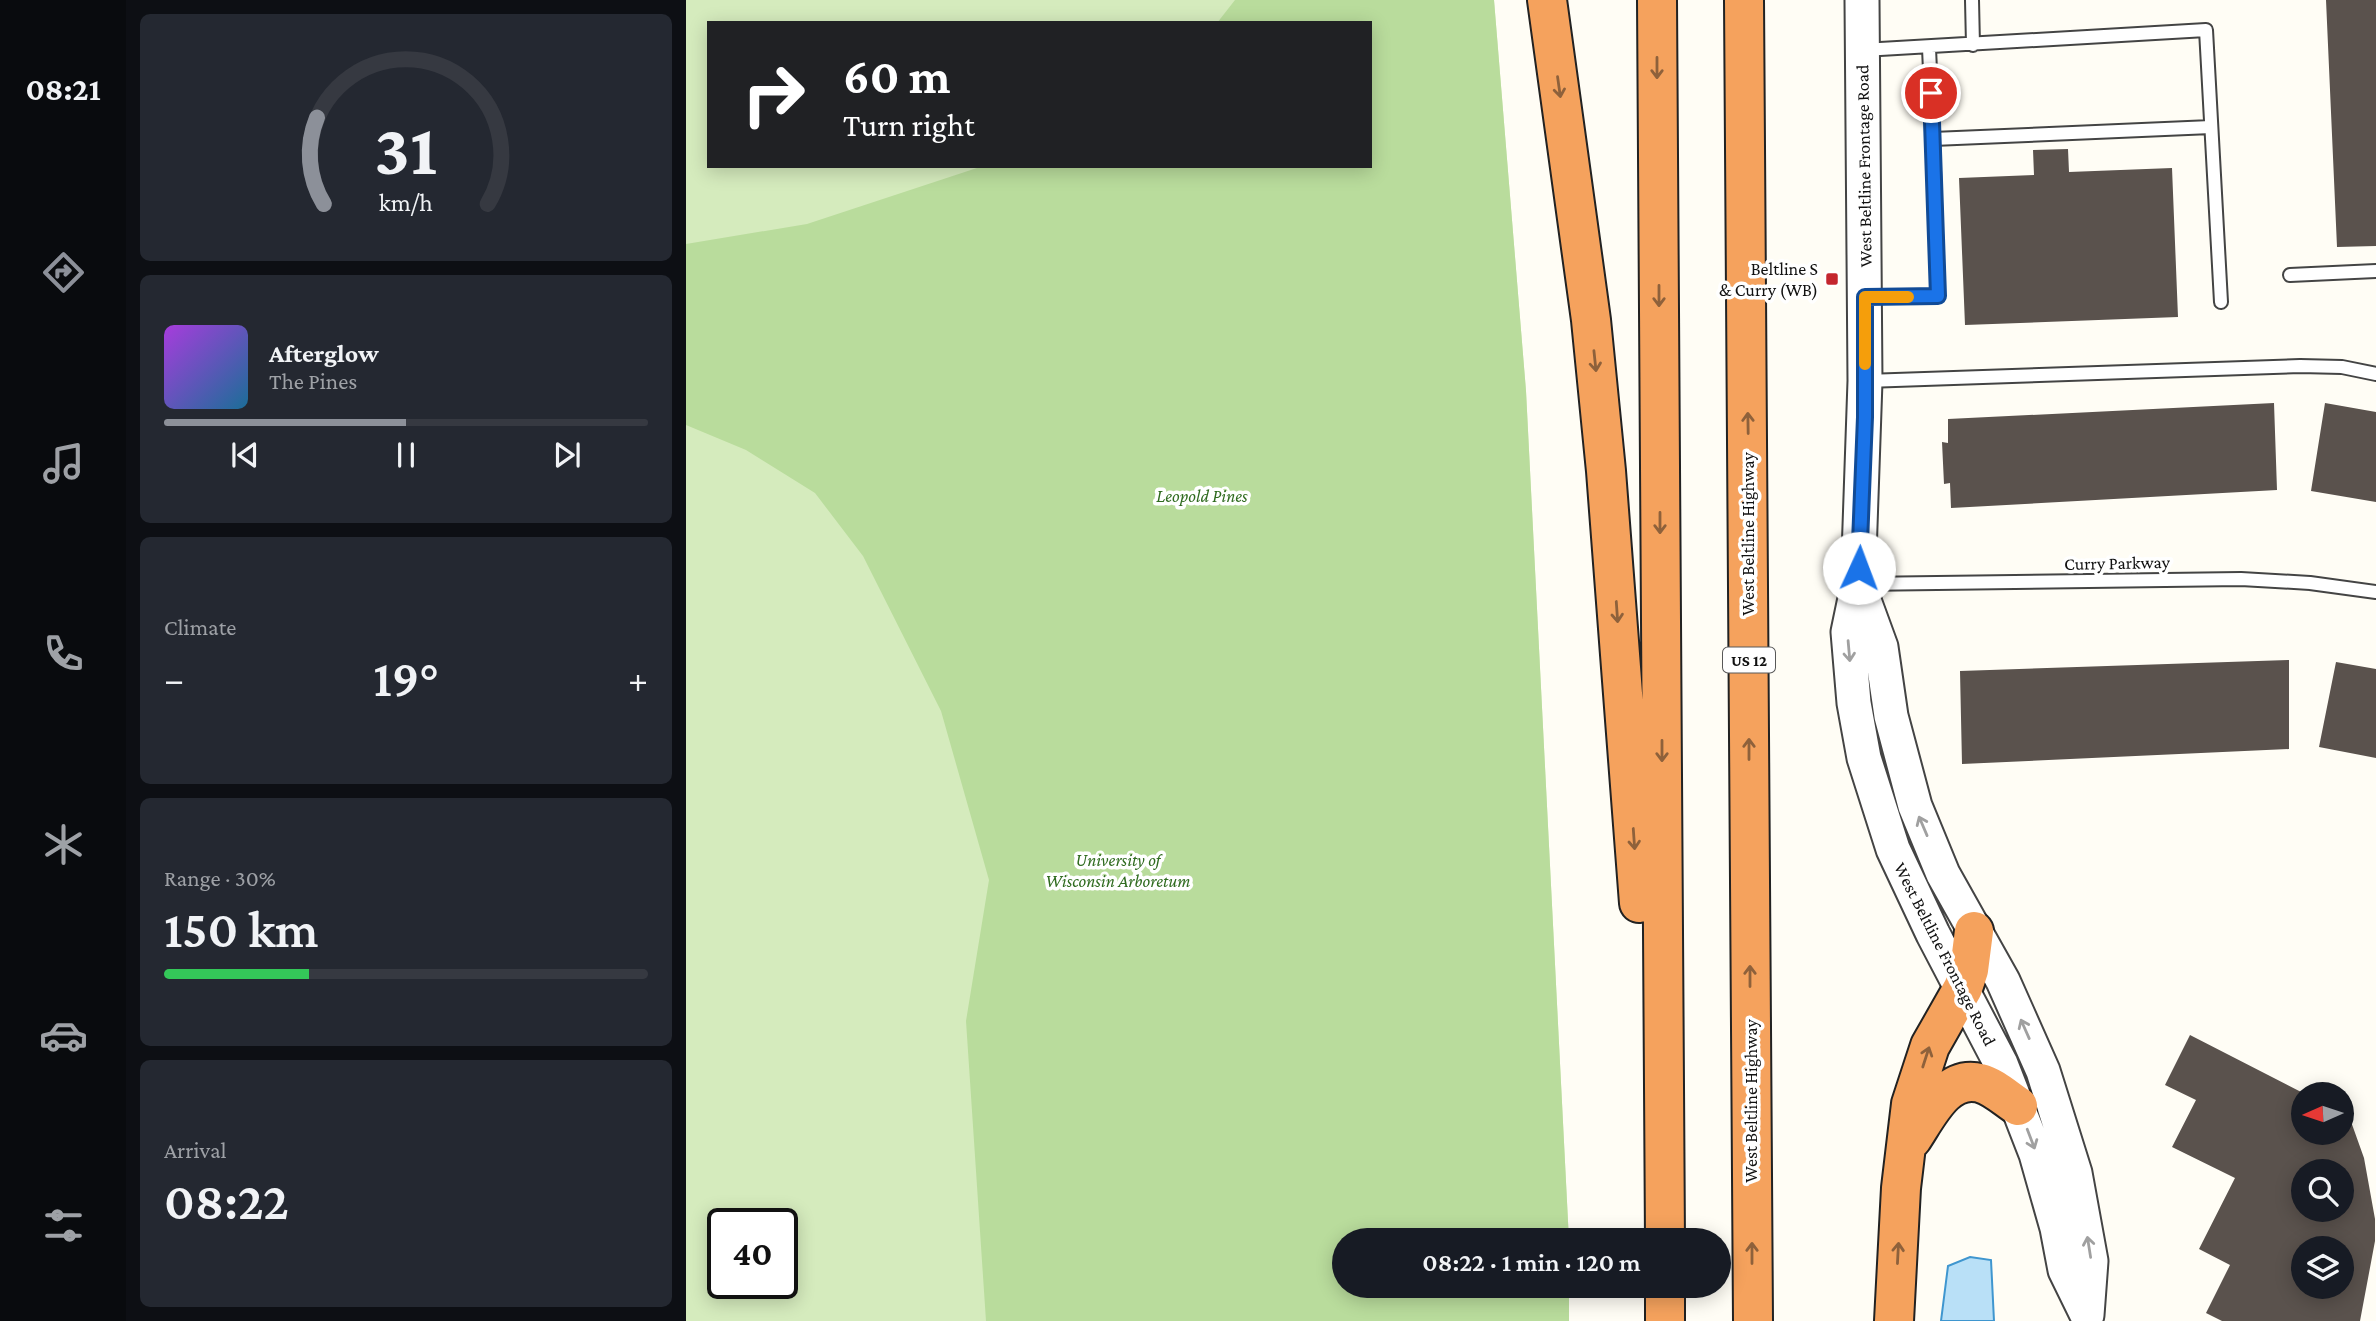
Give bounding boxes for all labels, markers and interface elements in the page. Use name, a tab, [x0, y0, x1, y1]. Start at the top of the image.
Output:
icon: right	[728, 49, 819, 140]
text: 60 m	[843, 49, 950, 104]
one-way arrow	[1650, 56, 1664, 79]
pin	[1901, 63, 1961, 123]
street label: West Beltline Frontage Road	[1852, 64, 1876, 268]
text: 08:21	[25, 71, 101, 107]
icon: arrive	[1912, 74, 1950, 112]
one-way arrow	[1553, 75, 1566, 98]
text: Turn right	[843, 107, 975, 143]
text: 31	[375, 109, 437, 190]
text: km/h	[379, 189, 433, 216]
icon: directions	[39, 248, 88, 297]
place label: Beltline S & Curry (WB)	[1719, 259, 1818, 301]
marker: Beltline S & Curry (WB)	[1824, 271, 1840, 287]
one-way arrow	[1652, 284, 1666, 307]
text: Afterglow	[269, 339, 379, 368]
one-way arrow	[1589, 349, 1602, 372]
text: The Pines	[269, 368, 357, 394]
one-way arrow	[1741, 412, 1755, 435]
icon: previous	[226, 436, 264, 474]
icon: pause	[387, 436, 425, 474]
icon: next	[548, 436, 586, 474]
icon: music	[39, 439, 88, 488]
street label: West Beltline Highway	[1738, 452, 1758, 616]
park label: Leopold Pines	[1156, 486, 1248, 506]
one-way arrow	[1653, 511, 1667, 534]
position arrow	[1822, 531, 1896, 605]
street label: Curry Parkway	[2064, 552, 2171, 574]
one-way arrow	[1611, 600, 1624, 623]
text: Climate	[164, 614, 236, 640]
icon: phone	[39, 629, 88, 678]
one-way arrow	[1843, 639, 1856, 662]
road number: US 12	[1723, 648, 1775, 673]
text: 19°	[373, 649, 439, 707]
text: −	[164, 658, 184, 700]
text: +	[628, 658, 648, 700]
one-way arrow	[1742, 738, 1756, 761]
one-way arrow	[1655, 739, 1668, 762]
one-way arrow	[1916, 816, 1929, 837]
icon: climate	[39, 820, 88, 869]
one-way arrow	[1628, 827, 1641, 850]
park label: University of Wisconsin Arboretum	[1046, 850, 1190, 891]
street label: West Beltline Frontage Road	[1890, 859, 2000, 1049]
text: Range · 30%	[164, 865, 276, 891]
text: 150 km	[164, 900, 319, 958]
one-way arrow	[1743, 965, 1757, 988]
icon: car	[39, 1011, 88, 1060]
street label: West Beltline Highway	[1741, 1019, 1761, 1183]
one-way arrow	[2018, 1019, 2031, 1040]
one-way arrow	[1921, 1046, 1933, 1068]
north arrow	[2291, 1082, 2354, 1144]
map controls	[2291, 1082, 2354, 1299]
one-way arrow	[2026, 1128, 2038, 1150]
text: Arrival	[164, 1137, 227, 1163]
button: search	[2291, 1159, 2354, 1222]
text: 08:22	[164, 1172, 289, 1230]
icon: filters	[39, 1201, 88, 1250]
speed limit sign: 40	[707, 1208, 798, 1299]
one-way arrow	[2082, 1236, 2095, 1259]
button: layers	[2291, 1236, 2354, 1299]
one-way arrow	[1745, 1242, 1759, 1265]
one-way arrow	[1891, 1242, 1904, 1265]
text: 08:22 · 1 min · 120 m	[1422, 1248, 1641, 1277]

